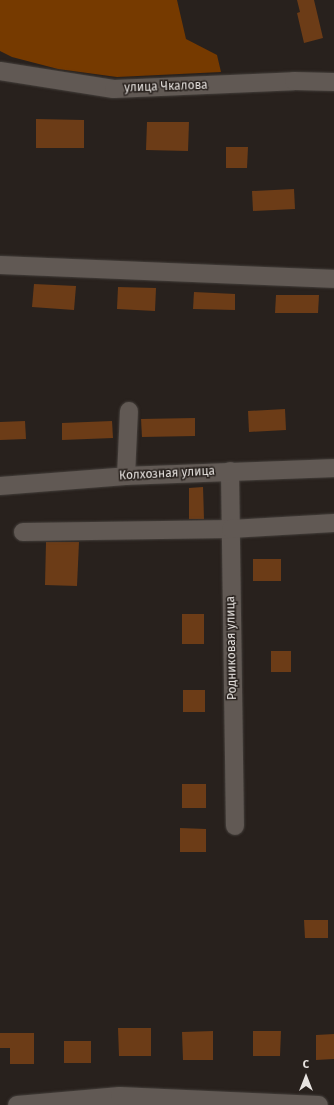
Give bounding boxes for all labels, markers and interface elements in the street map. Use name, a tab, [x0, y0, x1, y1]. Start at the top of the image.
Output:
street label: улица Чкалова	[124, 78, 208, 96]
street label: Колхозная улица	[119, 464, 215, 484]
street label: Родниковая улица	[224, 596, 240, 700]
north arrow	[286, 1057, 326, 1097]
text: С	[303, 1058, 309, 1071]

